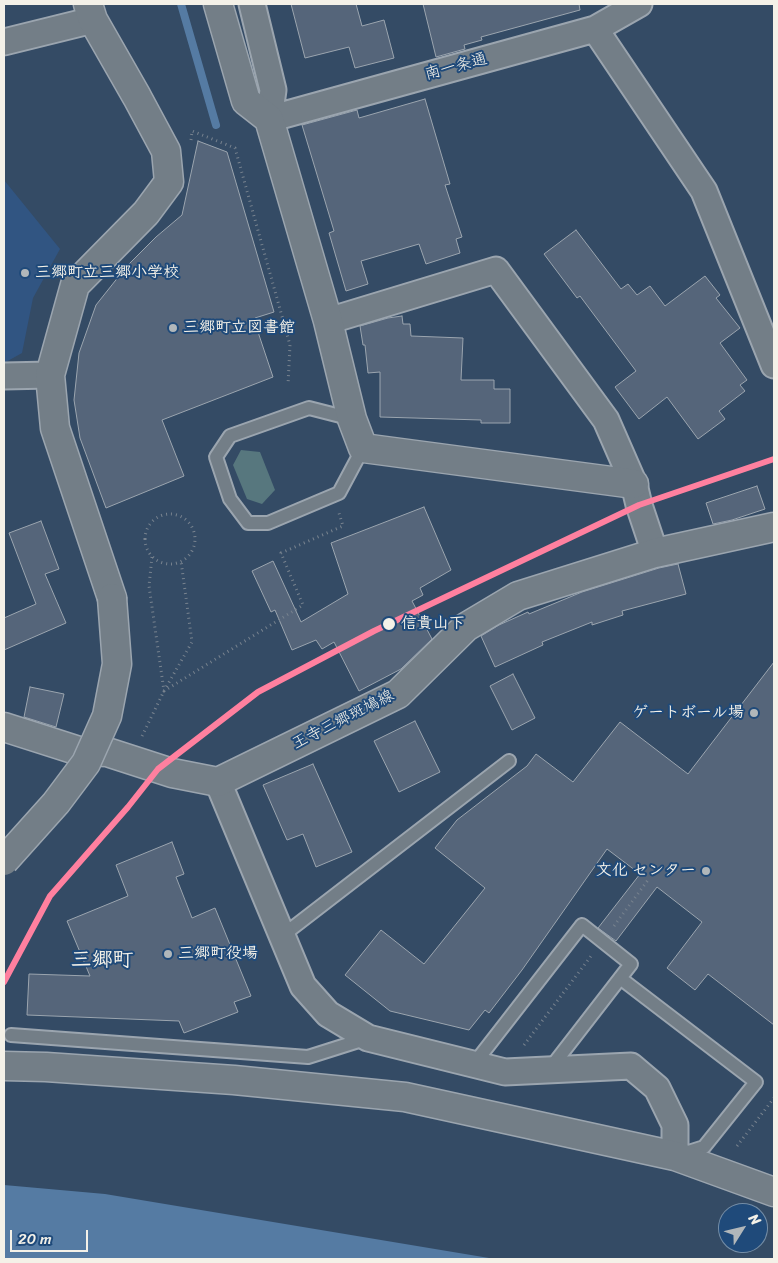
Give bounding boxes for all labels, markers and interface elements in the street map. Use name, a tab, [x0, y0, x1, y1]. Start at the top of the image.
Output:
street label: 南一条通	[423, 49, 489, 85]
place label: 三郷町立三郷小学校	[35, 263, 179, 283]
marker: 三郷町立三郷小学校	[19, 267, 31, 279]
place label: 三郷町立図書館	[183, 318, 295, 338]
marker: 三郷町立図書館	[167, 322, 179, 334]
place label: 信貴山下	[401, 614, 465, 634]
marker: 信貴山下	[381, 616, 397, 632]
street label: 王寺三郷斑鳩線	[289, 686, 397, 754]
place label: ゲートボール場	[632, 703, 744, 723]
marker: ゲートボール場	[748, 707, 760, 719]
place label: 文化 センター	[596, 861, 696, 881]
marker: 文化 センター	[700, 865, 712, 877]
place label: 三郷町役場	[178, 944, 258, 964]
district label: 三郷町	[71, 948, 133, 974]
marker: 三郷町役場	[162, 948, 174, 960]
north arrow	[718, 1203, 768, 1253]
text: N	[742, 1208, 768, 1231]
scale bar	[12, 1220, 90, 1252]
text: 20 m	[18, 1226, 52, 1252]

